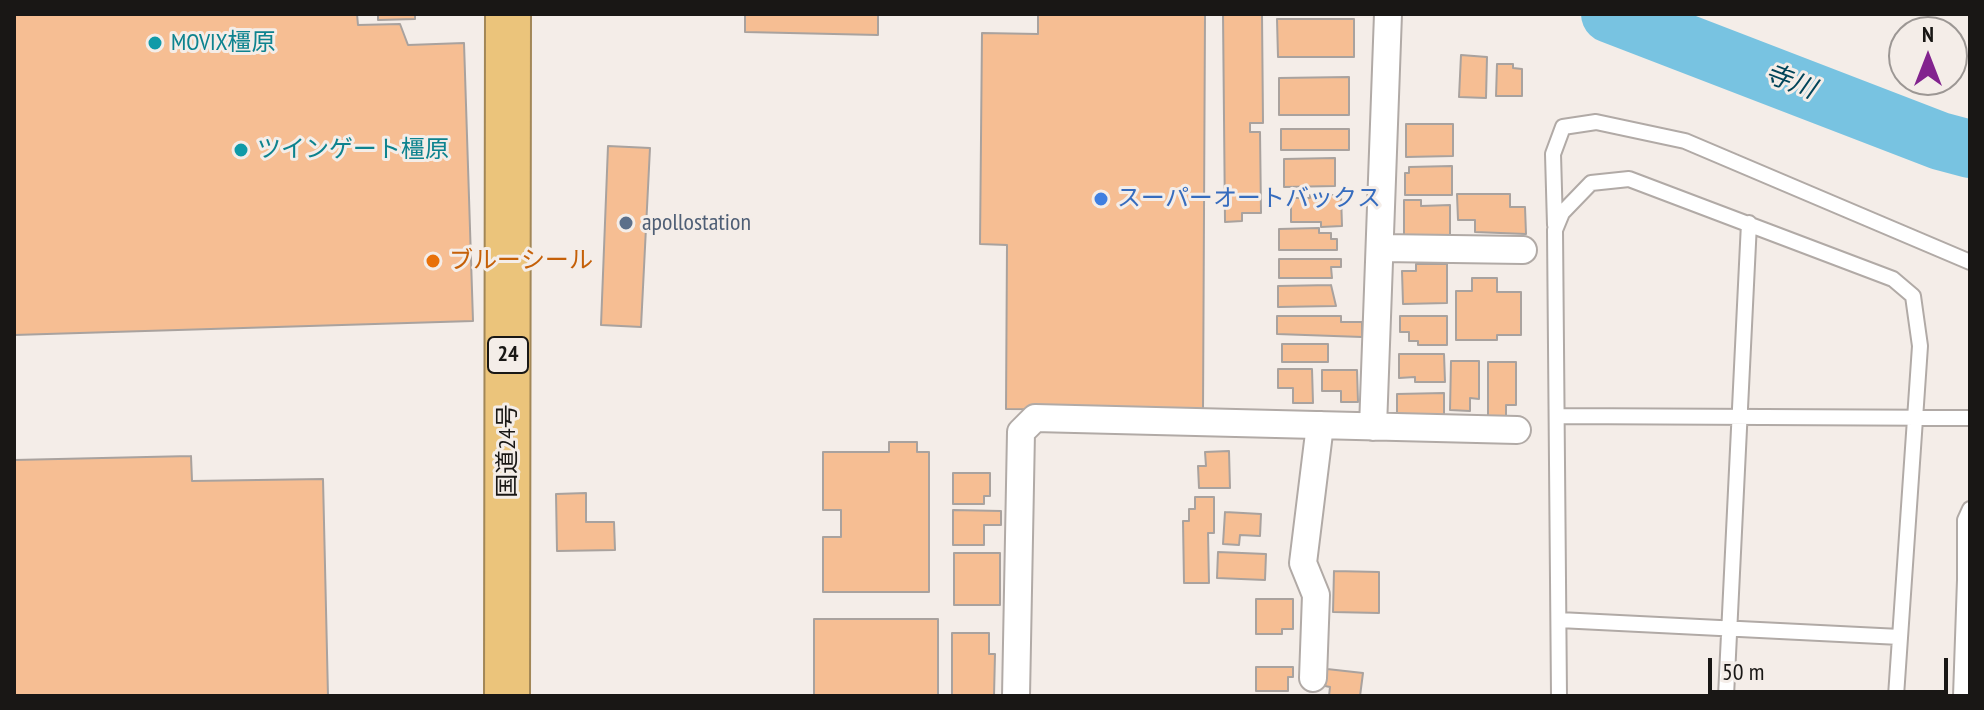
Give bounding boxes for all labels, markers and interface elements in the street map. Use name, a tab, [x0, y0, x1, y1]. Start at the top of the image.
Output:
north arrow	[1888, 16, 1968, 96]
text: N	[1922, 20, 1934, 48]
place label: MOVIX橿原	[171, 29, 276, 57]
marker: MOVIX橿原	[146, 34, 164, 52]
water label: 寺川	[1760, 58, 1820, 106]
place label: ツインゲート橿原	[257, 136, 449, 164]
marker: ツインゲート橿原	[232, 141, 250, 159]
place label: スーパーオートバックス	[1117, 185, 1381, 213]
marker: スーパーオートバックス	[1092, 190, 1110, 208]
place label: apollostation	[642, 209, 751, 237]
marker: apollostation	[617, 214, 635, 232]
place label: ブルーシール	[449, 247, 593, 275]
marker: ブルーシール	[424, 252, 442, 270]
road number: 24	[488, 337, 528, 373]
street label: 国道24号	[494, 404, 522, 498]
scale bar	[1712, 642, 1952, 692]
text: 50 m	[1722, 656, 1764, 687]

